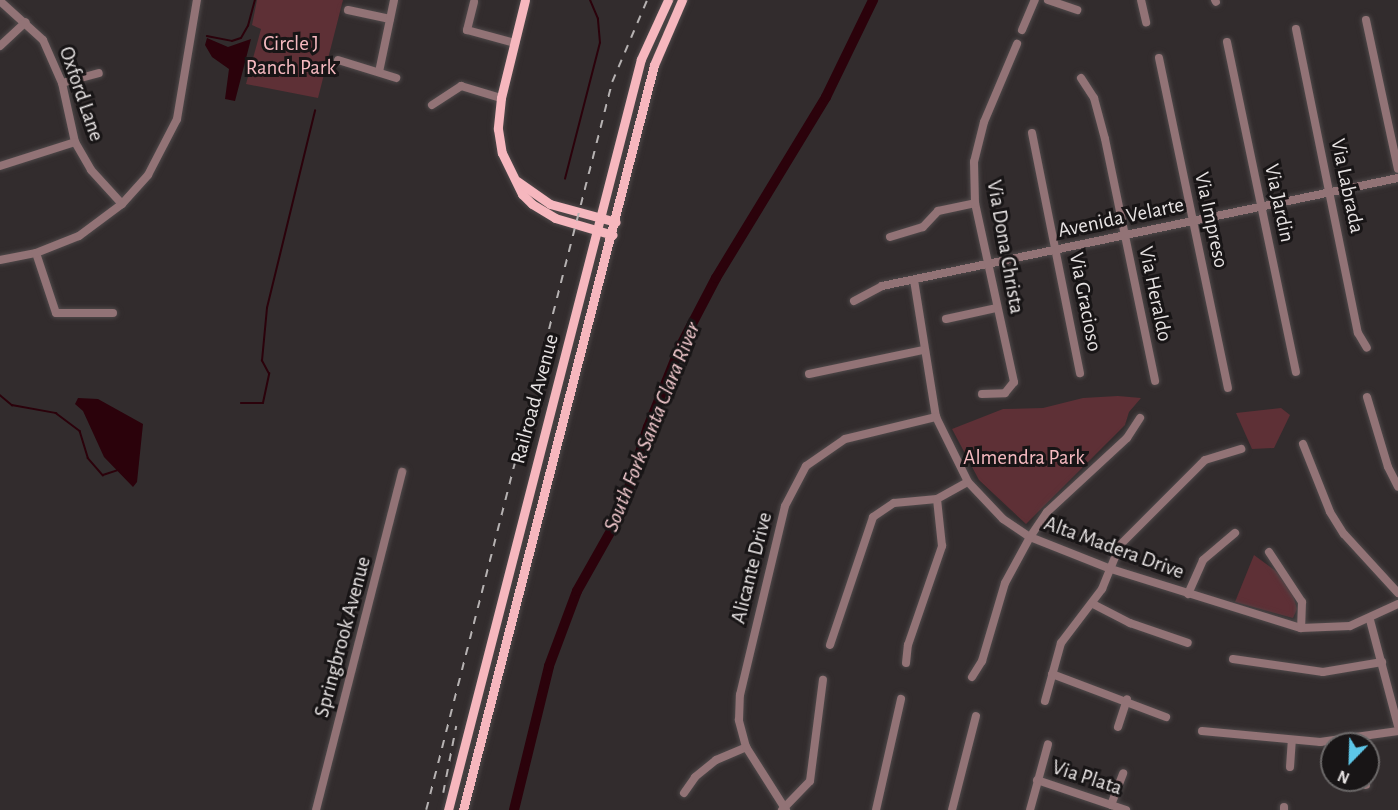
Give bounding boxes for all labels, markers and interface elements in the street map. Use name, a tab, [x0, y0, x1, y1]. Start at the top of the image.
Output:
park label: Circle J Ranch Park	[246, 31, 336, 81]
street label: Oxford Lane	[53, 43, 109, 145]
street label: Via Labrada	[1325, 136, 1369, 236]
street label: Via Jardin	[1258, 162, 1300, 244]
street label: Via Impreso	[1189, 170, 1233, 270]
street label: Via Dona Christa	[981, 178, 1029, 316]
street label: Avenida Velarte	[1056, 192, 1186, 244]
street label: Via Heraldo	[1133, 244, 1177, 344]
street label: Via Gracioso	[1063, 250, 1107, 354]
water label: South Fork Santa Clara River	[598, 318, 706, 536]
street label: Railroad Avenue	[506, 331, 564, 467]
park label: Almendra Park	[963, 445, 1085, 471]
street label: Alicante Drive	[726, 510, 778, 626]
street label: Alta Madera Drive	[1041, 511, 1187, 585]
street label: Springbrook Avenue	[309, 554, 377, 720]
north arrow	[1320, 732, 1380, 792]
street label: Via Plata	[1049, 755, 1125, 801]
text: N	[1336, 767, 1352, 786]

